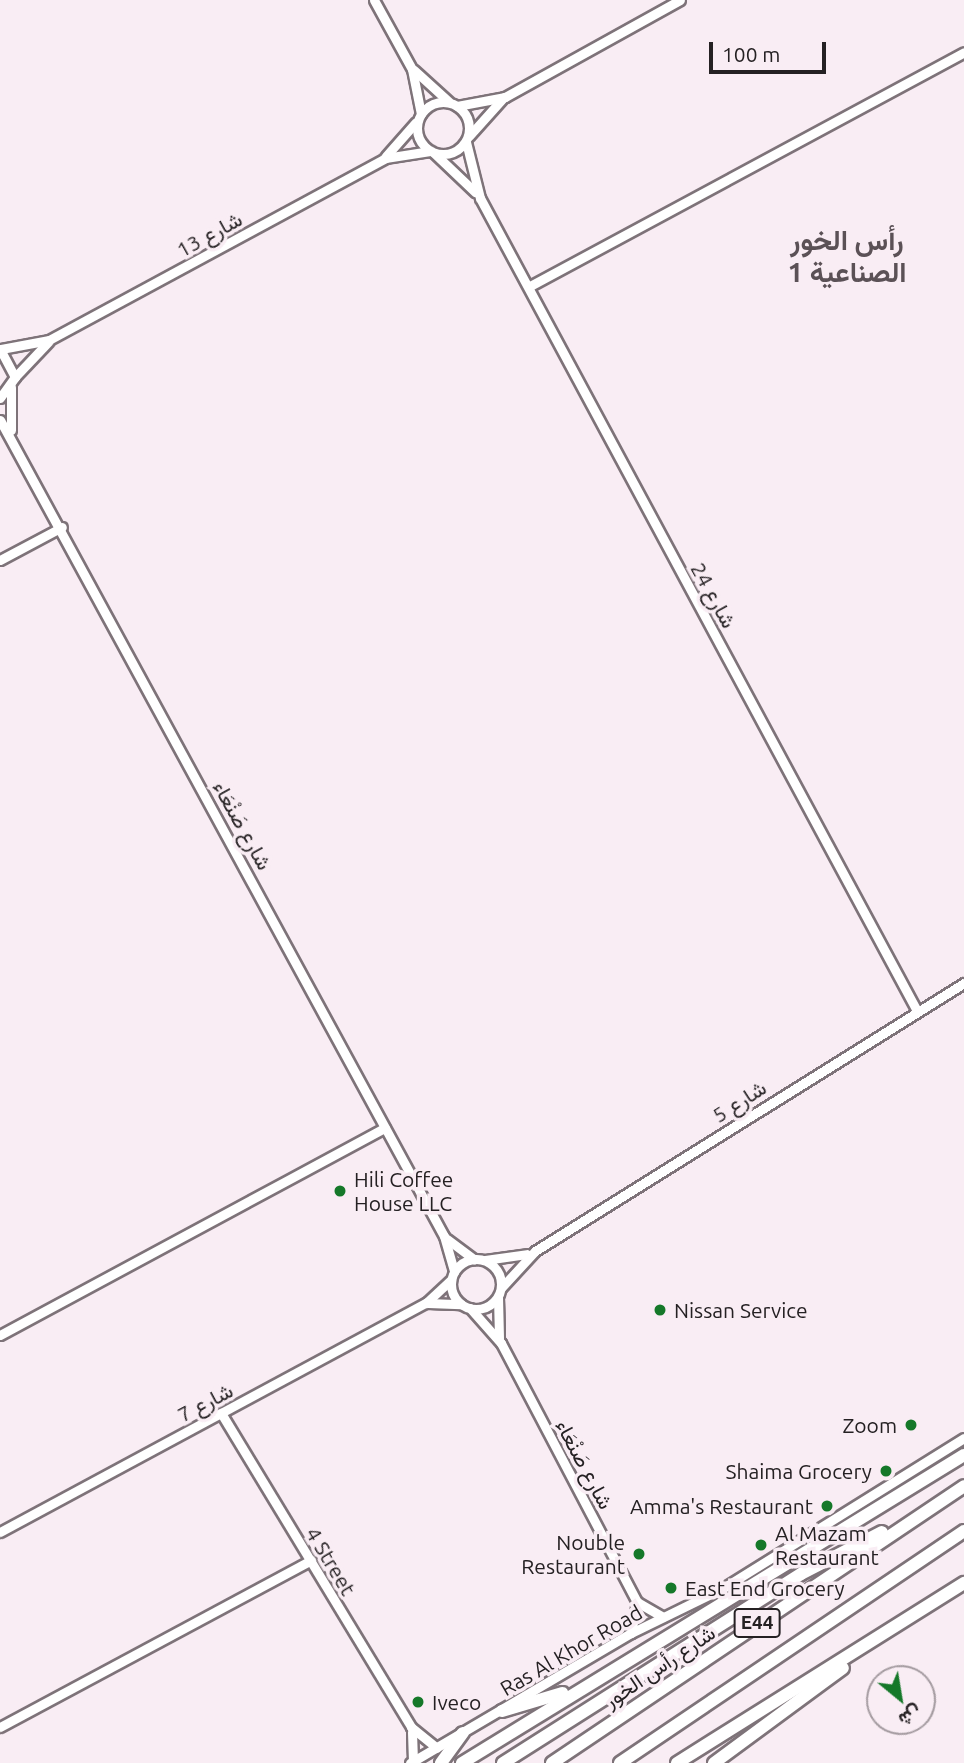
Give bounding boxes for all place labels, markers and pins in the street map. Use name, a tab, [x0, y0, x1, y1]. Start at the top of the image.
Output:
place label: Hili Coffee House LLC	[354, 1166, 453, 1216]
marker: Hili Coffee House LLC	[332, 1183, 348, 1199]
place label: Nissan Service	[674, 1297, 808, 1323]
marker: Nissan Service	[652, 1302, 668, 1318]
place label: Zoom	[843, 1412, 897, 1438]
marker: Zoom	[903, 1417, 919, 1433]
place label: Shaima Grocery	[725, 1458, 872, 1484]
marker: Shaima Grocery	[878, 1463, 894, 1479]
place label: Amma's Restaurant	[630, 1493, 813, 1519]
marker: Amma's Restaurant	[819, 1498, 835, 1514]
place label: Al Mazam Restaurant	[775, 1520, 879, 1570]
place label: Nouble Restaurant	[521, 1529, 625, 1579]
marker: Al Mazam Restaurant	[753, 1537, 769, 1553]
marker: Nouble Restaurant	[631, 1546, 647, 1562]
place label: East End Grocery	[685, 1575, 845, 1601]
marker: East End Grocery	[663, 1580, 679, 1596]
place label: Iveco	[432, 1689, 481, 1715]
marker: Iveco	[410, 1694, 426, 1710]

